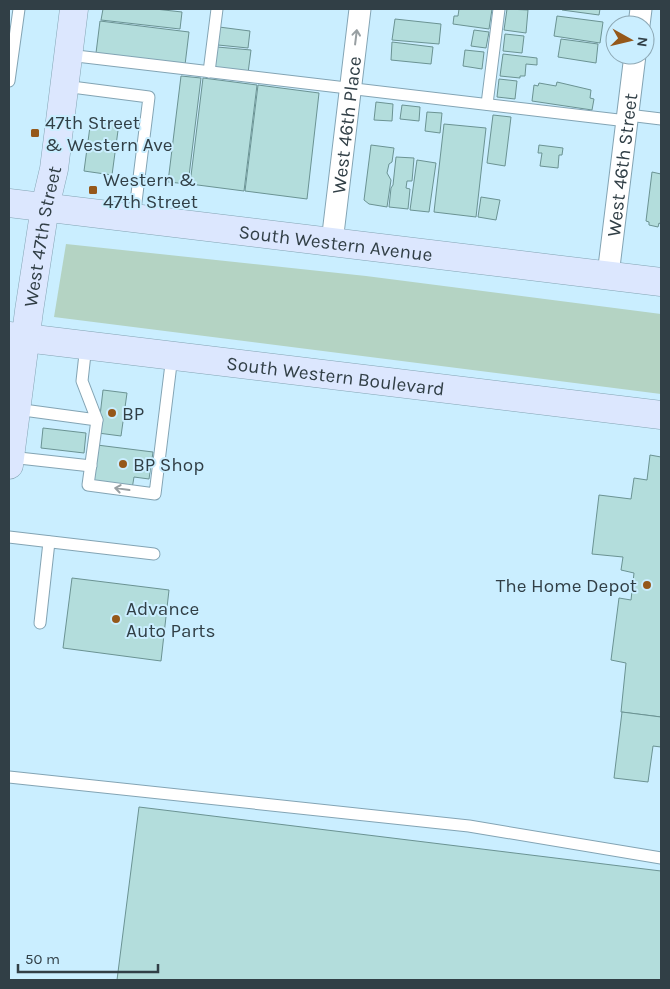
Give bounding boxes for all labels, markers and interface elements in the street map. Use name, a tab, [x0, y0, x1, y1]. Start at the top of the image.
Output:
north arrow	[605, 15, 655, 65]
one-way arrow	[351, 29, 361, 45]
text: N	[633, 36, 651, 48]
street label: West 46th Place	[328, 55, 366, 195]
street label: West 46th Street	[603, 92, 642, 238]
place label: 47th Street & Western Ave	[45, 112, 173, 156]
marker: 47th Street & Western Ave	[29, 127, 41, 139]
street label: West 47th Street	[20, 164, 66, 309]
place label: Western & 47th Street	[103, 169, 198, 213]
marker: Western & 47th Street	[87, 184, 99, 196]
street label: South Western Avenue	[237, 221, 434, 266]
street label: South Western Boulevard	[225, 352, 446, 401]
place label: BP	[122, 403, 144, 425]
marker: BP	[106, 407, 118, 419]
place label: BP Shop	[133, 454, 204, 476]
marker: BP Shop	[117, 458, 129, 470]
one-way arrow	[114, 484, 130, 494]
place label: The Home Depot	[496, 575, 637, 597]
marker: The Home Depot	[641, 579, 653, 591]
place label: Advance Auto Parts	[126, 598, 215, 642]
marker: Advance Auto Parts	[110, 613, 122, 625]
scale bar	[18, 942, 158, 974]
text: 50 m	[25, 950, 60, 968]

